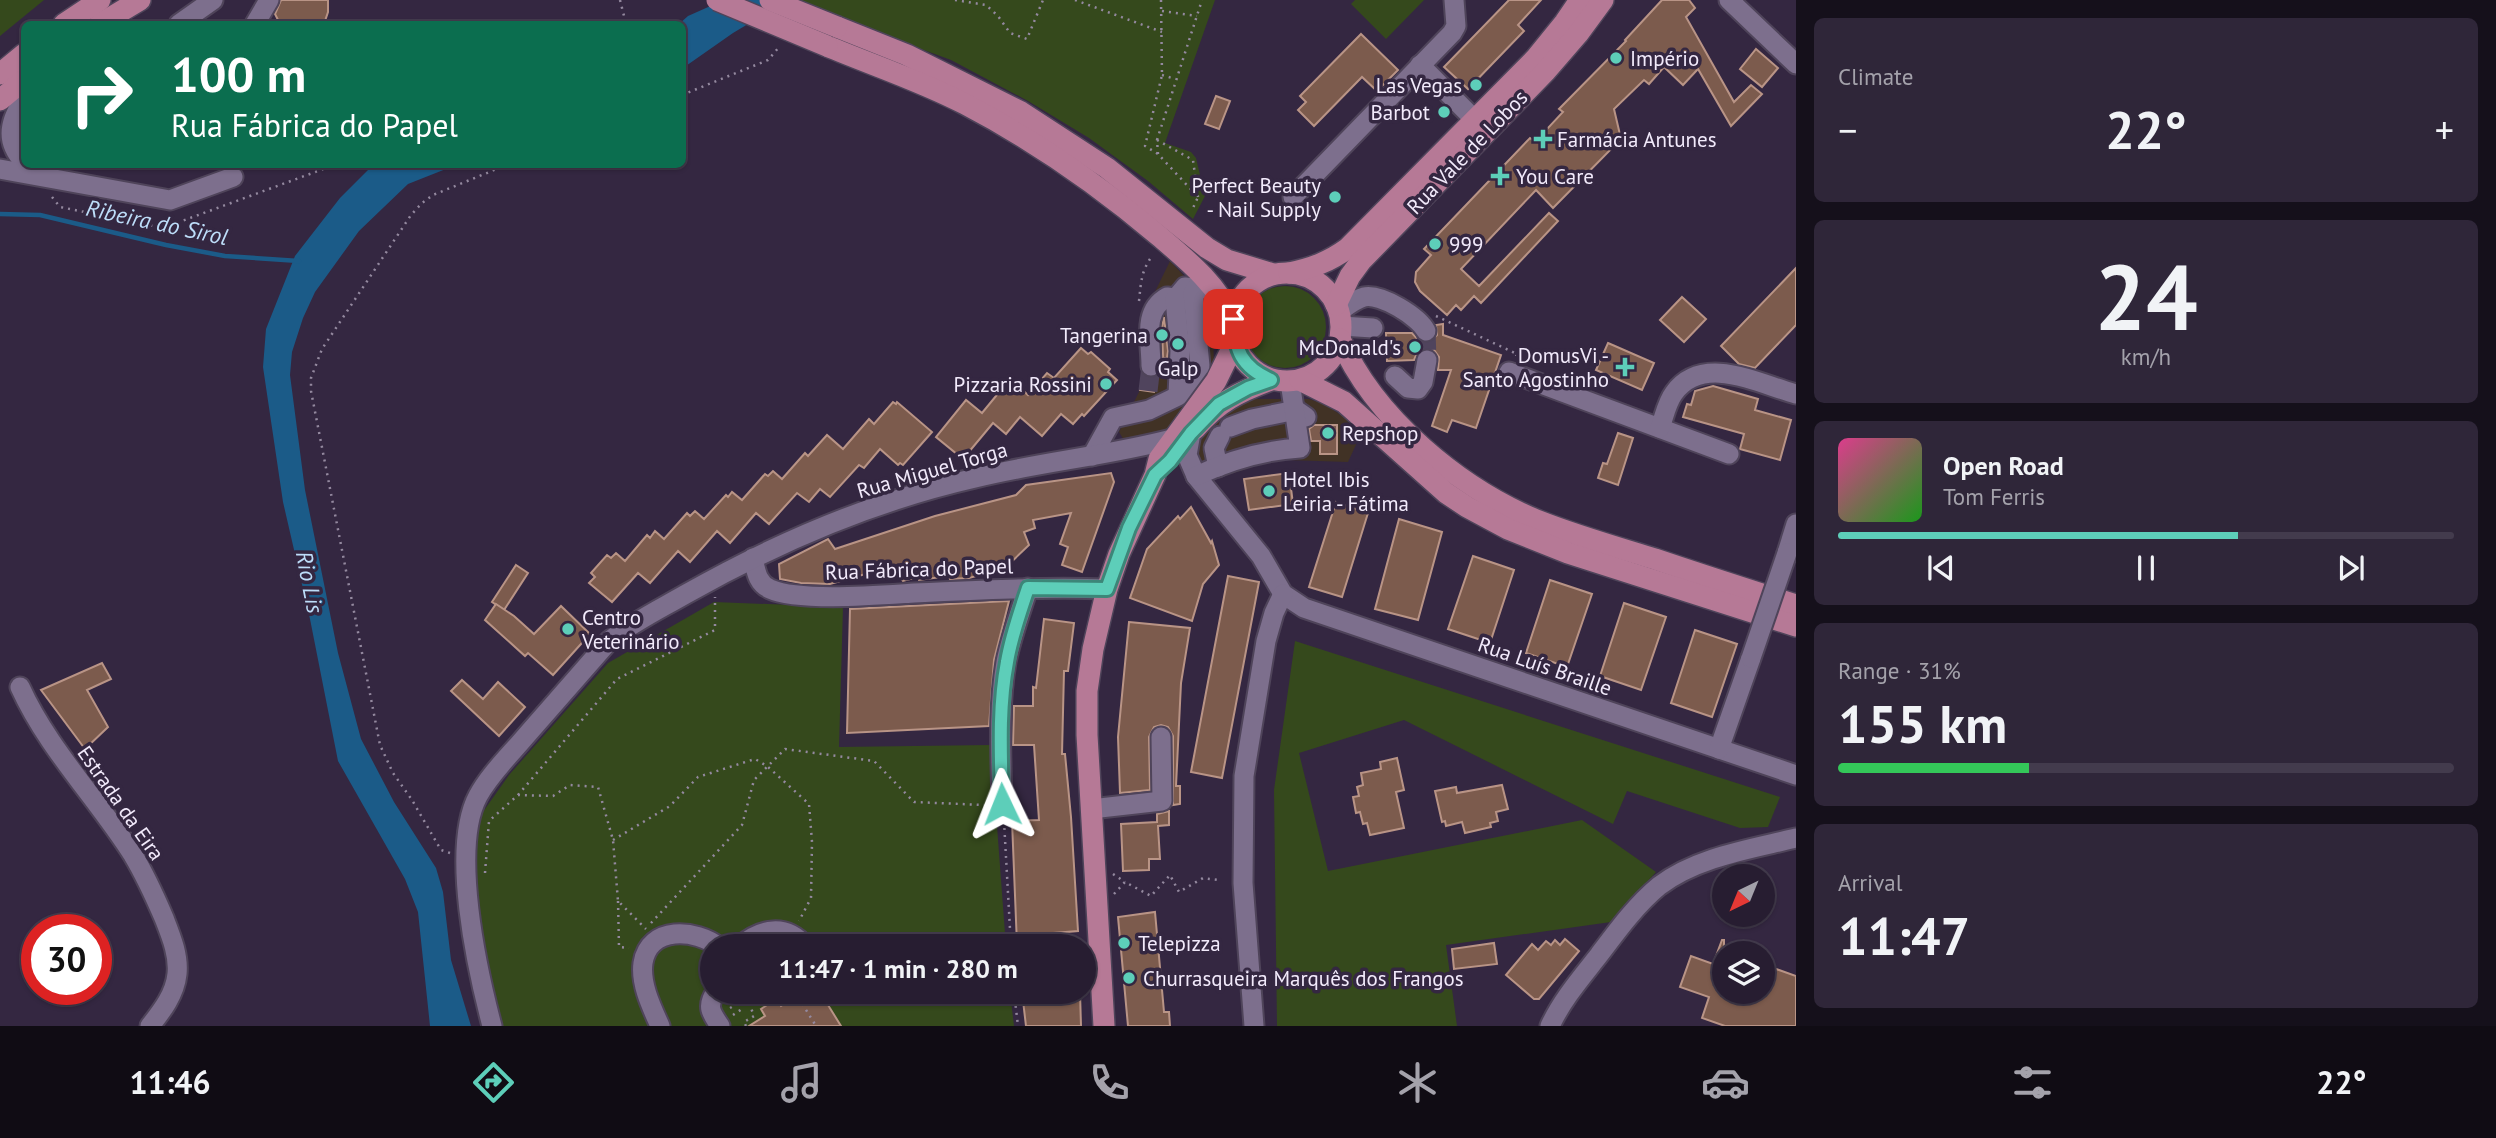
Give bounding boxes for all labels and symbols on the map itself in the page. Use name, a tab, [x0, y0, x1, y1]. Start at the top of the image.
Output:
place label: Império	[1630, 45, 1699, 72]
marker: Império	[1608, 50, 1624, 66]
place label: Las Vegas	[1376, 72, 1462, 99]
marker: Las Vegas	[1468, 77, 1484, 93]
street label: Rua Vale de Lobos	[1401, 84, 1533, 220]
place label: Barbot	[1370, 99, 1430, 126]
marker: Barbot	[1436, 104, 1452, 120]
place label: Farmácia Antunes	[1557, 126, 1717, 153]
marker: Farmácia Antunes	[1535, 131, 1551, 147]
place label: You Care	[1516, 163, 1594, 190]
marker: You Care	[1490, 166, 1510, 186]
place label: Perfect Beauty - Nail Supply	[1192, 172, 1321, 223]
marker: Perfect Beauty - Nail Supply	[1327, 189, 1343, 205]
water label: Ribeira do Sirol	[83, 193, 231, 251]
place label: 999	[1449, 231, 1483, 258]
marker: 999	[1427, 236, 1443, 252]
pin	[1203, 289, 1263, 349]
place label: Tangerina	[1060, 322, 1148, 349]
marker: Tangerina	[1154, 327, 1170, 343]
place label: McDonald's	[1298, 334, 1401, 361]
marker: Galp	[1170, 336, 1186, 352]
marker: McDonald's	[1407, 339, 1423, 355]
place label: DomusVi - Santo Agostinho	[1463, 342, 1609, 393]
place label: Galp	[1158, 355, 1198, 382]
marker: DomusVi - Santo Agostinho	[1615, 357, 1635, 377]
place label: Pizzaria Rossini	[953, 371, 1092, 398]
marker: Pizzaria Rossini	[1098, 376, 1114, 392]
place label: Repshop	[1342, 420, 1418, 447]
marker: Repshop	[1320, 425, 1336, 441]
street label: Rua Miguel Torga	[854, 436, 1010, 504]
place label: Hotel Ibis Leiria - Fátima	[1283, 466, 1409, 517]
marker: Hotel Ibis Leiria - Fátima	[1261, 483, 1277, 499]
water label: Rio Lis	[290, 548, 330, 616]
street label: Rua Fábrica do Papel	[824, 552, 1014, 586]
place label: Centro Veterinário	[581, 604, 680, 655]
marker: Centro Veterinário	[560, 621, 576, 637]
street label: Rua Luís Braille	[1474, 630, 1616, 702]
street label: Estrada da Eira	[72, 740, 170, 866]
position arrow	[965, 767, 1039, 841]
north arrow	[1712, 864, 1774, 928]
speed limit sign: 30	[21, 914, 112, 1005]
place label: Telepizza	[1138, 930, 1221, 957]
marker: Telepizza	[1116, 935, 1132, 951]
place label: Churrasqueira Marquês dos Frangos	[1143, 965, 1464, 992]
marker: Churrasqueira Marquês dos Frangos	[1121, 970, 1137, 986]

